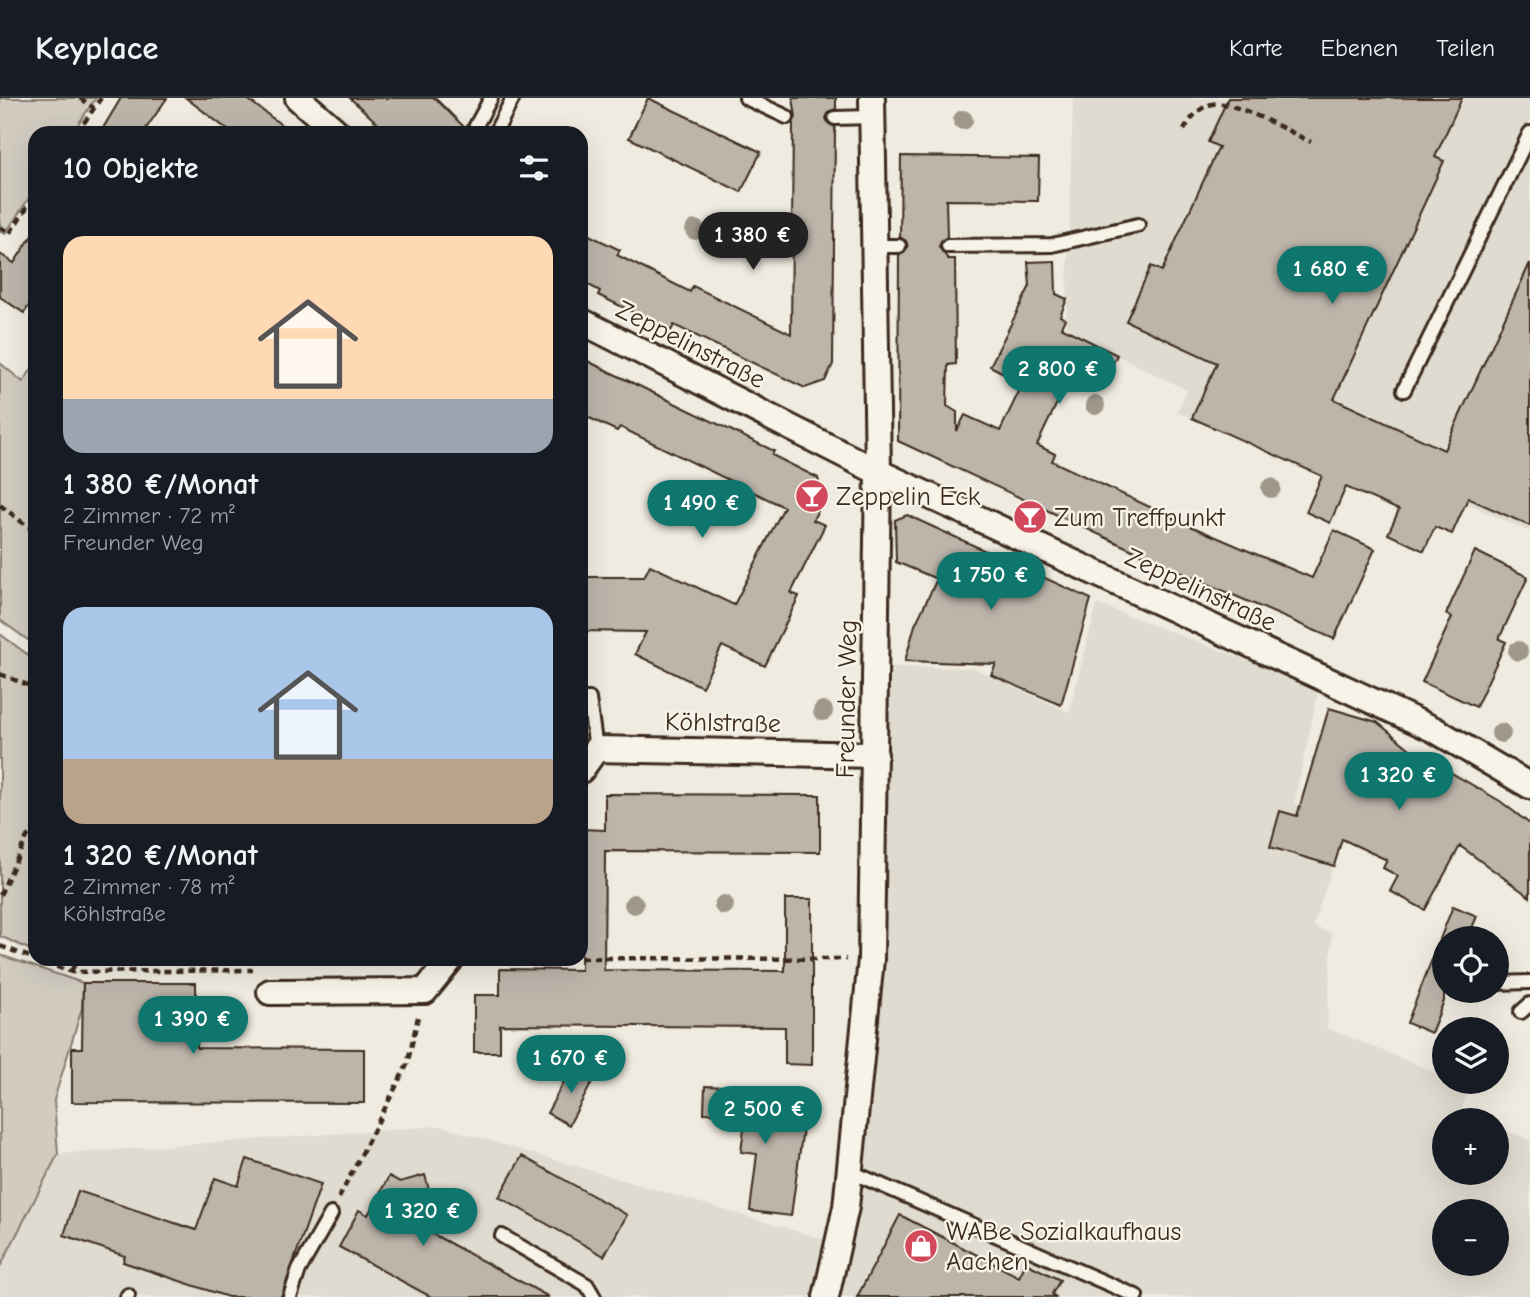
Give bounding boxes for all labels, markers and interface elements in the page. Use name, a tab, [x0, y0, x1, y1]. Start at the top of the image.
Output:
text: Keyplace	[35, 29, 158, 67]
text: Karte	[1229, 34, 1282, 62]
text: Ebenen	[1320, 34, 1398, 62]
text: Teilen	[1436, 34, 1495, 62]
icon: filters	[515, 149, 553, 187]
text: 10 Objekte	[63, 151, 199, 186]
pin: 1 380 €	[688, 212, 818, 272]
text: 1 380 €	[714, 221, 792, 248]
pin: 1 680 €	[1267, 246, 1397, 306]
text: 1 680 €	[1293, 255, 1371, 282]
icon: home	[245, 281, 371, 407]
street label: Zeppelinstraße	[611, 295, 770, 395]
pin: 2 800 €	[994, 346, 1124, 406]
text: 2 800 €	[1018, 355, 1100, 382]
text: 1 380 €/Monat	[63, 467, 258, 502]
bar icon: Zeppelin Eck	[793, 477, 831, 515]
pin: 1 490 €	[637, 480, 767, 540]
place label: Zeppelin Eck	[836, 482, 981, 512]
text: 1 490 €	[663, 489, 741, 516]
bar icon: Zum Treffpunkt	[1011, 498, 1049, 536]
text: 2 Zimmer · 72 m²	[63, 502, 235, 529]
place label: Zum Treffpunkt	[1054, 503, 1227, 533]
text: Freunder Weg	[63, 529, 204, 556]
street label: Zeppelinstraße	[1120, 542, 1281, 638]
pin: 1 750 €	[926, 552, 1056, 612]
text: 1 750 €	[953, 561, 1029, 588]
street label: Freunder Weg	[831, 619, 863, 779]
icon: home	[245, 652, 371, 778]
street label: Köhlstraße	[665, 707, 781, 739]
pin: 1 320 €	[1334, 752, 1464, 812]
text: 1 320 €	[1360, 761, 1438, 788]
text: 1 320 €/Monat	[63, 838, 258, 873]
text: 2 Zimmer · 78 m²	[63, 873, 234, 900]
text: Köhlstraße	[63, 900, 166, 927]
map controls	[1432, 926, 1509, 1276]
button: locate	[1432, 926, 1509, 1003]
pin: 1 390 €	[128, 996, 258, 1056]
text: 1 390 €	[154, 1005, 232, 1032]
button: layers	[1432, 1017, 1509, 1094]
pin: 1 670 €	[506, 1035, 636, 1095]
text: 1 670 €	[533, 1044, 609, 1071]
pin: 2 500 €	[700, 1086, 830, 1146]
text: 2 500 €	[724, 1095, 806, 1122]
button: +	[1432, 1108, 1509, 1185]
pin: 1 320 €	[358, 1188, 488, 1248]
text: 1 320 €	[384, 1197, 462, 1224]
button: −	[1432, 1199, 1509, 1276]
place label: WABe Sozialkaufhaus Aachen	[946, 1217, 1181, 1277]
shop icon: WABe Sozialkaufhaus Aachen	[902, 1227, 940, 1265]

